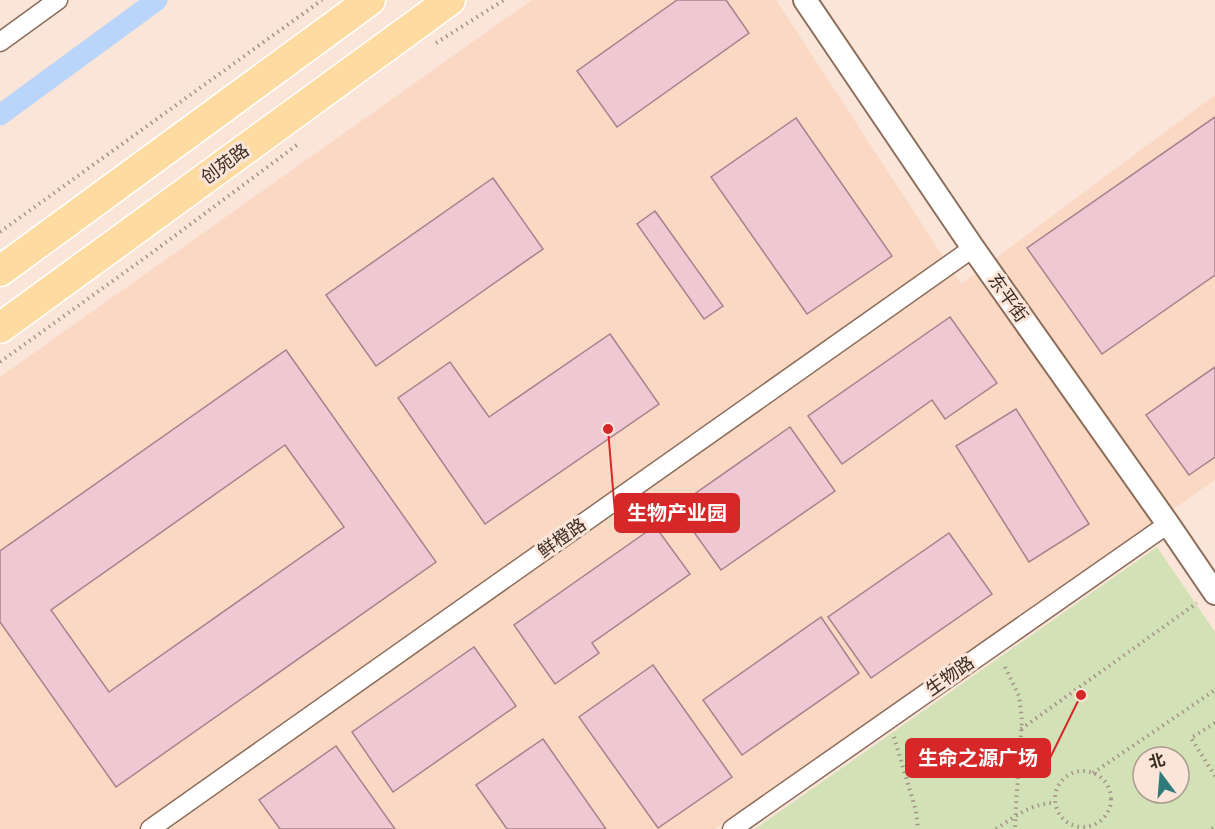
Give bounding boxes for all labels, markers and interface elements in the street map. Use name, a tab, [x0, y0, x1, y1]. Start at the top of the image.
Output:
street label: 创苑路	[196, 138, 253, 189]
street label: 东平街	[984, 269, 1033, 326]
callout: 生物产业园	[615, 494, 739, 532]
text: 生物产业园	[627, 500, 727, 525]
street label: 鲜橙路	[533, 513, 590, 562]
street label: 生物路	[921, 651, 978, 700]
callout: 生命之源广场	[906, 739, 1050, 777]
text: 生命之源广场	[918, 745, 1038, 770]
north arrow	[1131, 745, 1191, 805]
text: 北	[1146, 749, 1167, 772]

